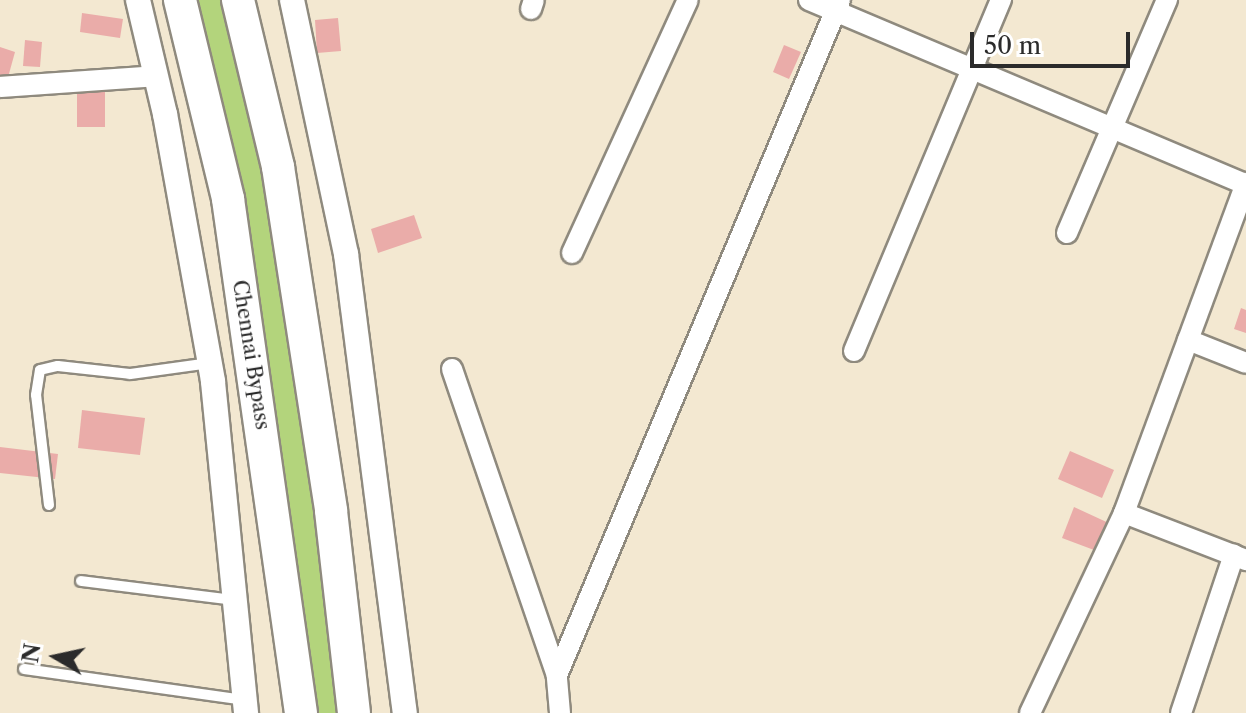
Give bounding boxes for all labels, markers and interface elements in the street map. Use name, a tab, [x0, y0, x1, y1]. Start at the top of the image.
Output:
scale bar	[974, 16, 1134, 66]
text: 50 m	[984, 31, 1041, 60]
street label: Chennai Bypass	[227, 278, 275, 432]
north arrow	[16, 617, 96, 697]
text: N	[17, 642, 47, 665]

